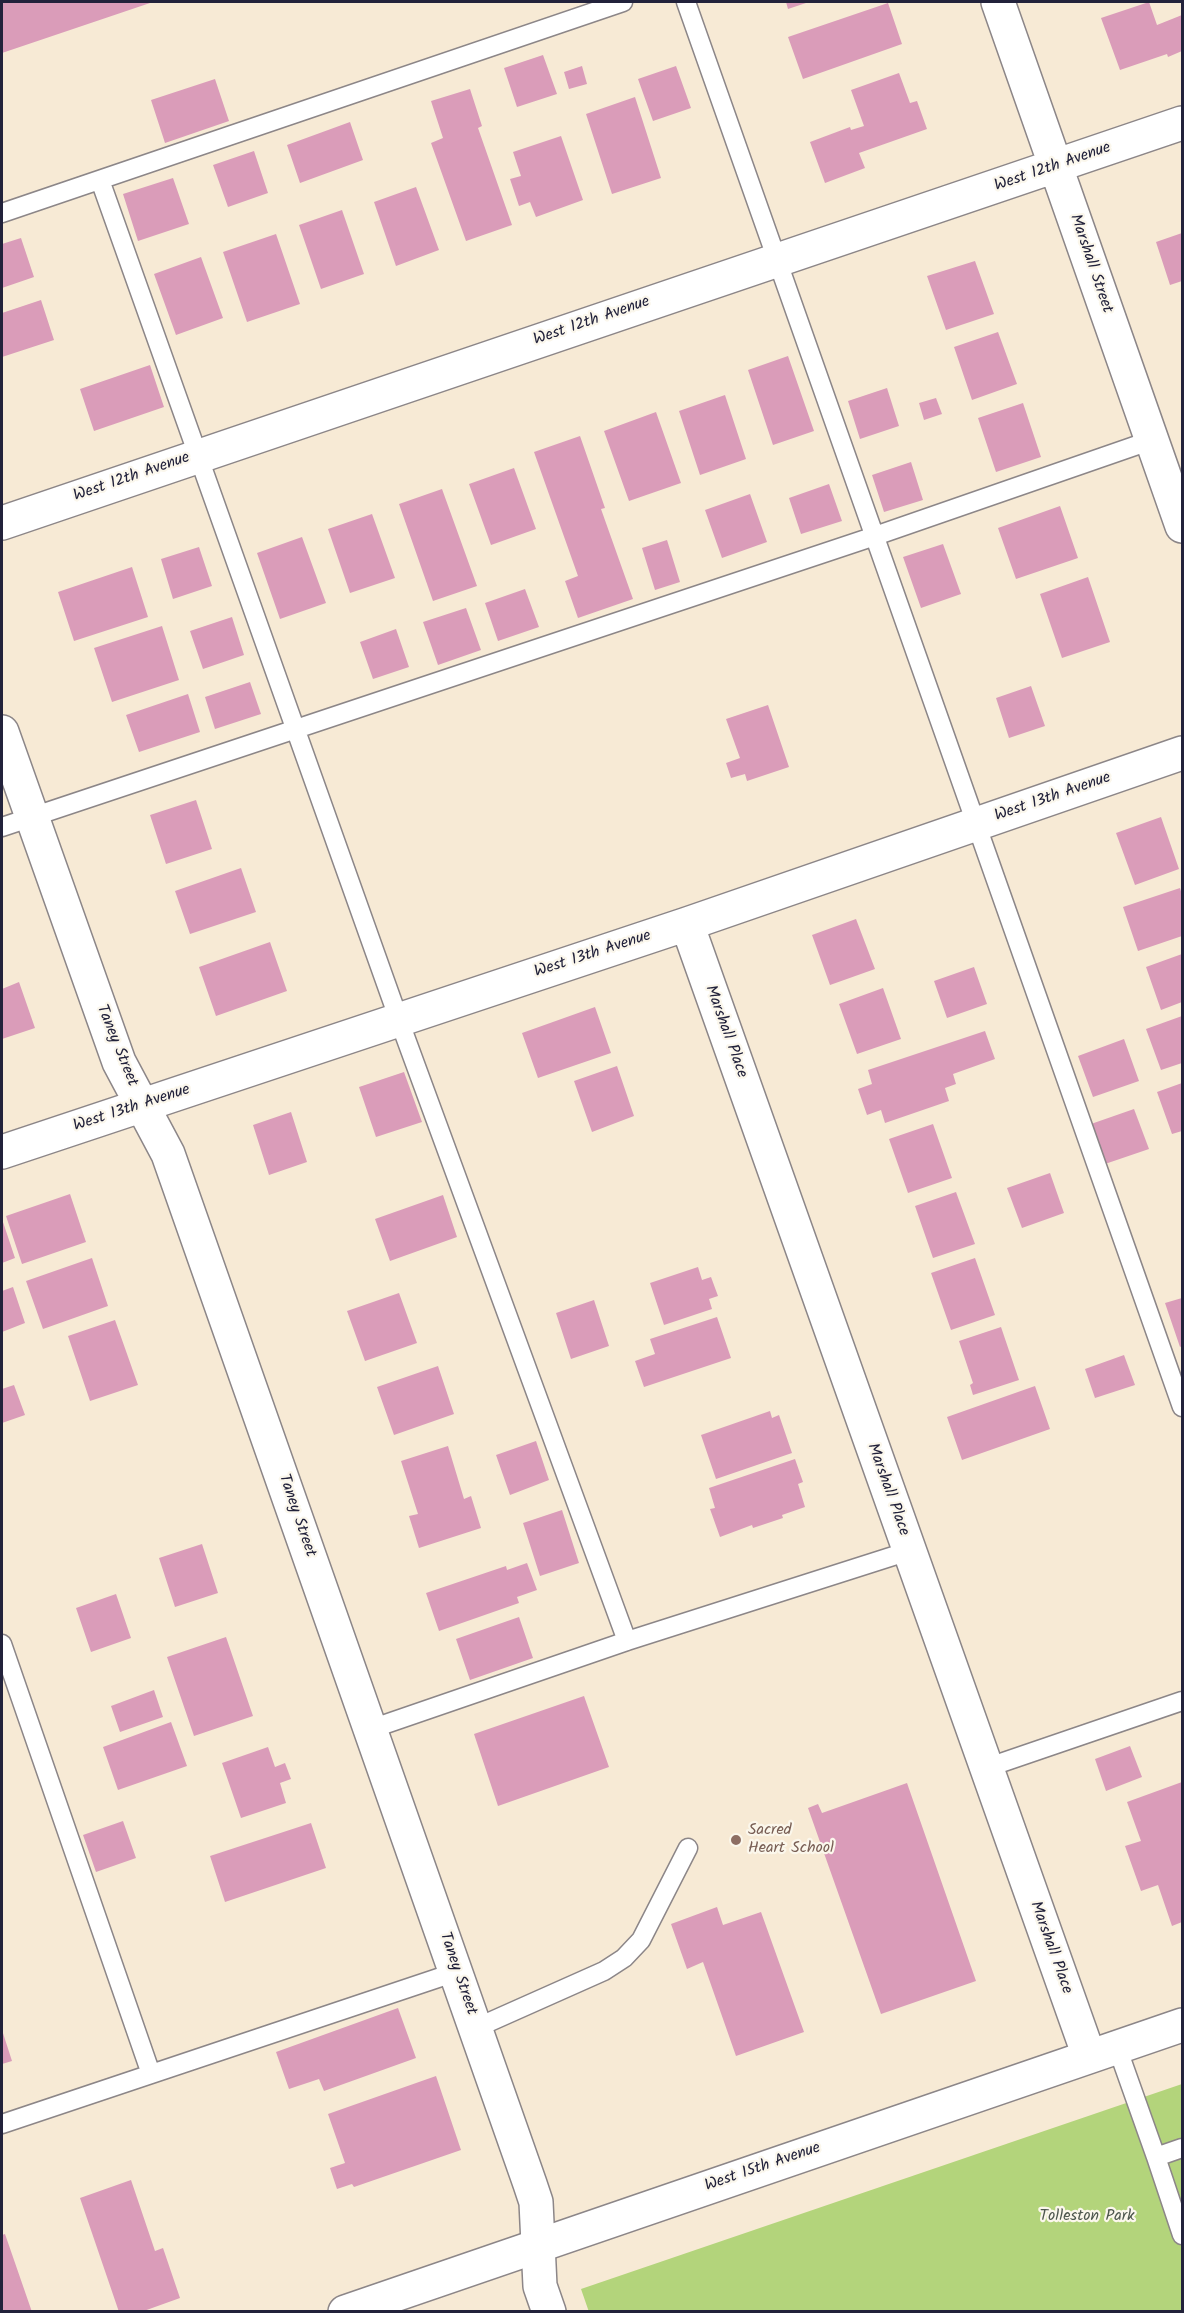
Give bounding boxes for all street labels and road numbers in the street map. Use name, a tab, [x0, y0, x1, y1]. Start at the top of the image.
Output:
street label: West 12th Avenue	[992, 139, 1114, 197]
street label: Marshall Street	[1064, 212, 1116, 316]
street label: West 12th Avenue	[531, 293, 653, 351]
street label: West 12th Avenue	[71, 449, 193, 507]
street label: West 13th Avenue	[992, 769, 1114, 827]
street label: West 13th Avenue	[532, 927, 654, 983]
street label: Marshall Place	[699, 983, 751, 1081]
street label: Taney Street	[91, 1002, 141, 1090]
street label: West 13th Avenue	[71, 1081, 193, 1137]
street label: Marshall Place	[861, 1441, 913, 1539]
street label: Taney Street	[273, 1472, 319, 1560]
street label: Marshall Place	[1024, 1899, 1076, 1997]
street label: Taney Street	[434, 1930, 480, 2018]
street label: West 15th Avenue	[703, 2139, 823, 2197]

